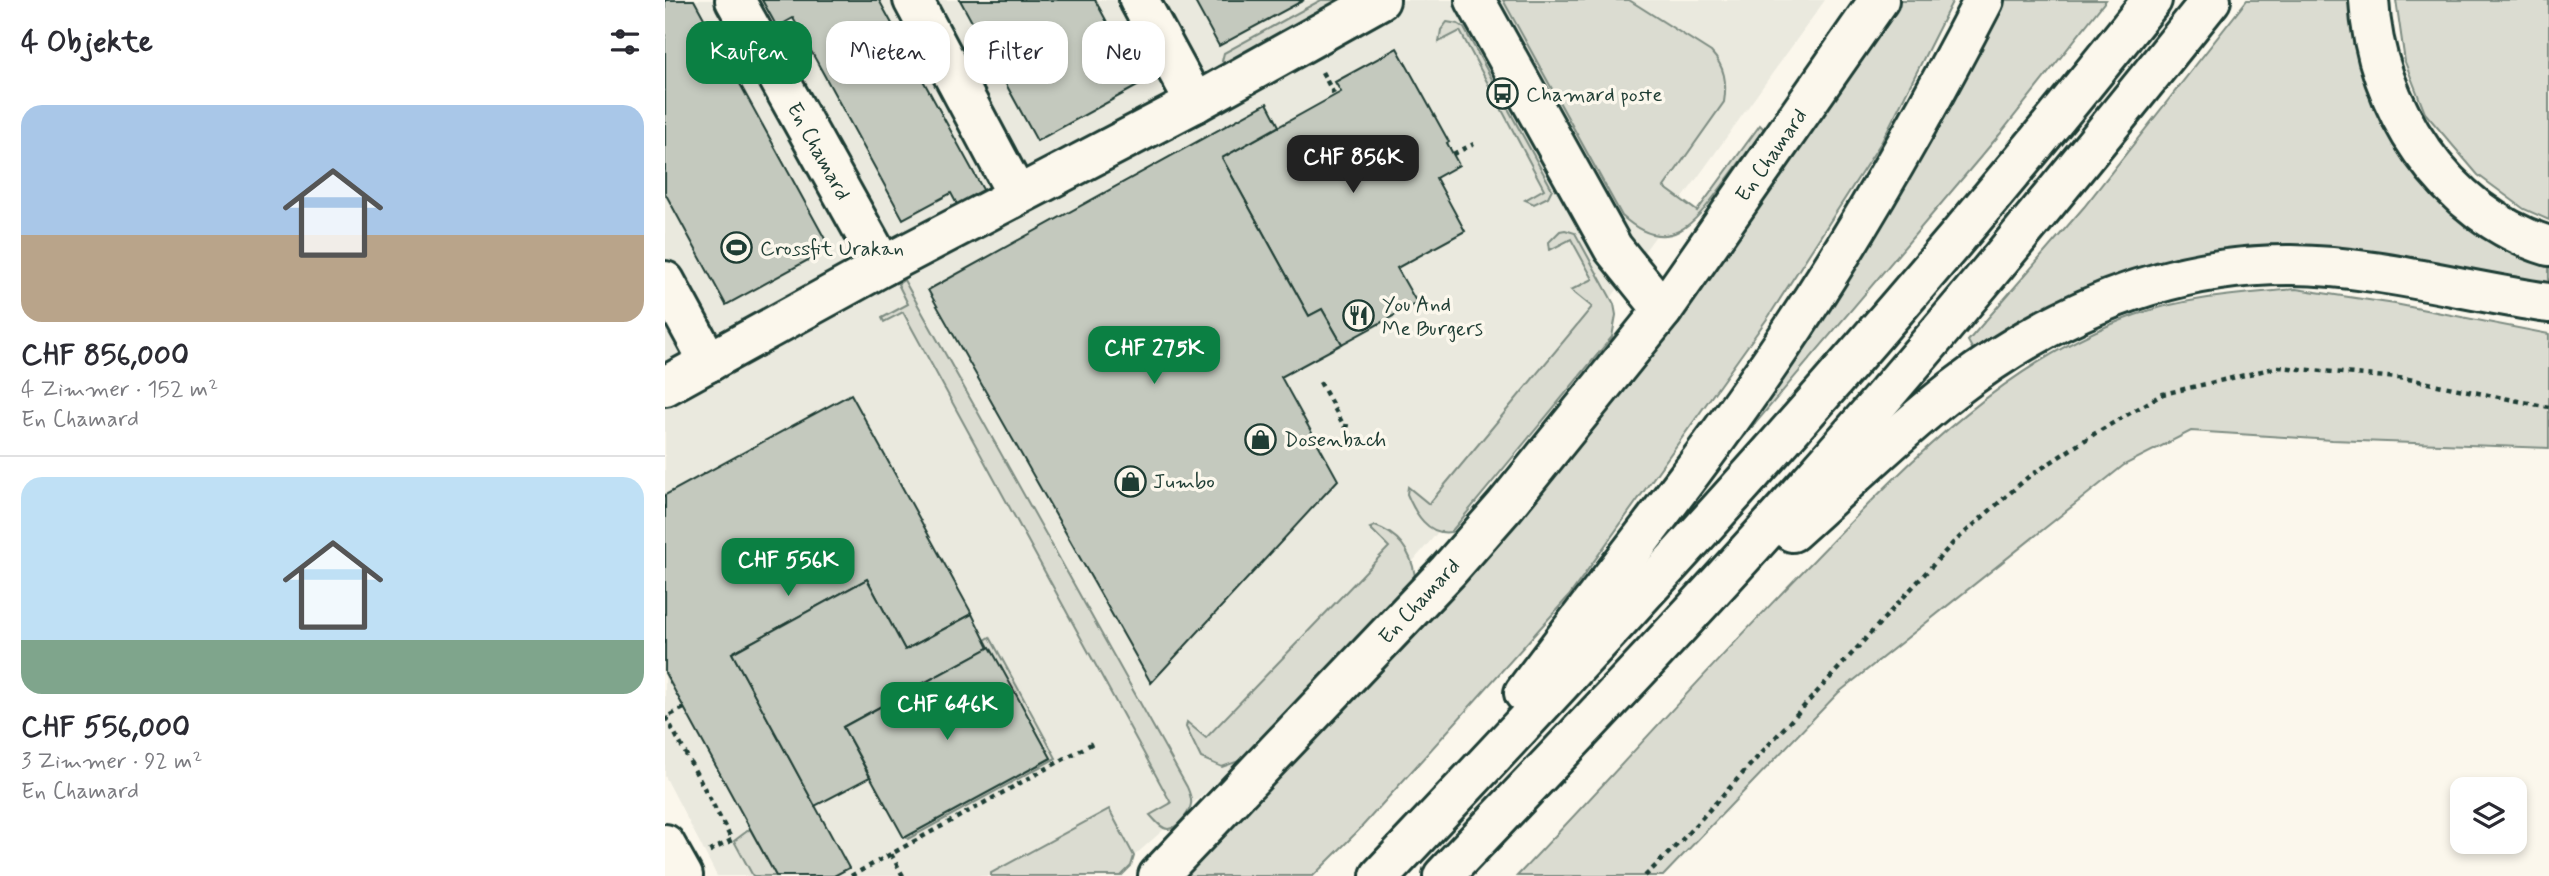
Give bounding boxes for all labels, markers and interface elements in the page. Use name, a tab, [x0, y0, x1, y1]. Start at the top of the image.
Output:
chip: Kaufen	[686, 21, 812, 84]
chip: Mieten	[826, 21, 950, 84]
chip: Filter	[964, 21, 1068, 84]
chip: Neu	[1082, 21, 1165, 84]
text: 4 Objekte	[21, 23, 153, 62]
icon: filters	[606, 23, 644, 61]
bus stop icon: Chamard poste	[1486, 77, 1520, 111]
place label: Chamard poste	[1526, 81, 1663, 109]
street label: En Chamard	[780, 98, 856, 205]
street label: En Chamard	[1729, 103, 1814, 208]
pin: CHF 856K	[1281, 136, 1425, 195]
text: CHF 856K	[1303, 143, 1403, 173]
icon: home	[270, 150, 396, 276]
sports icon: Crossfit Urakan	[720, 231, 754, 265]
place label: Crossfit Urakan	[760, 235, 904, 263]
place label: You And Me Burgers	[1382, 291, 1483, 343]
restaurant icon: You And Me Burgers	[1342, 299, 1376, 333]
pin: CHF 275K	[1082, 326, 1226, 386]
text: CHF 275K	[1104, 334, 1204, 364]
text: CHF 856,000	[21, 336, 189, 375]
text: 4 Zimmer · 152 m²	[21, 375, 218, 405]
text: En Chamard	[21, 405, 139, 435]
shop icon: Dosenbach	[1244, 422, 1278, 456]
place label: Dosenbach	[1284, 426, 1386, 454]
shop icon: Jumbo	[1113, 464, 1147, 498]
place label: Jumbo	[1153, 468, 1215, 496]
icon: home	[270, 522, 396, 648]
pin: CHF 556K	[716, 538, 860, 598]
text: CHF 556K	[737, 546, 839, 576]
street label: En Chamard	[1373, 553, 1467, 651]
pin: CHF 646K	[875, 682, 1019, 742]
text: CHF 646K	[897, 690, 997, 720]
text: CHF 556,000	[21, 708, 190, 747]
text: 3 Zimmer · 92 m²	[21, 747, 202, 777]
text: En Chamard	[21, 777, 139, 807]
map controls	[2450, 777, 2527, 854]
button: layers	[2450, 777, 2527, 854]

